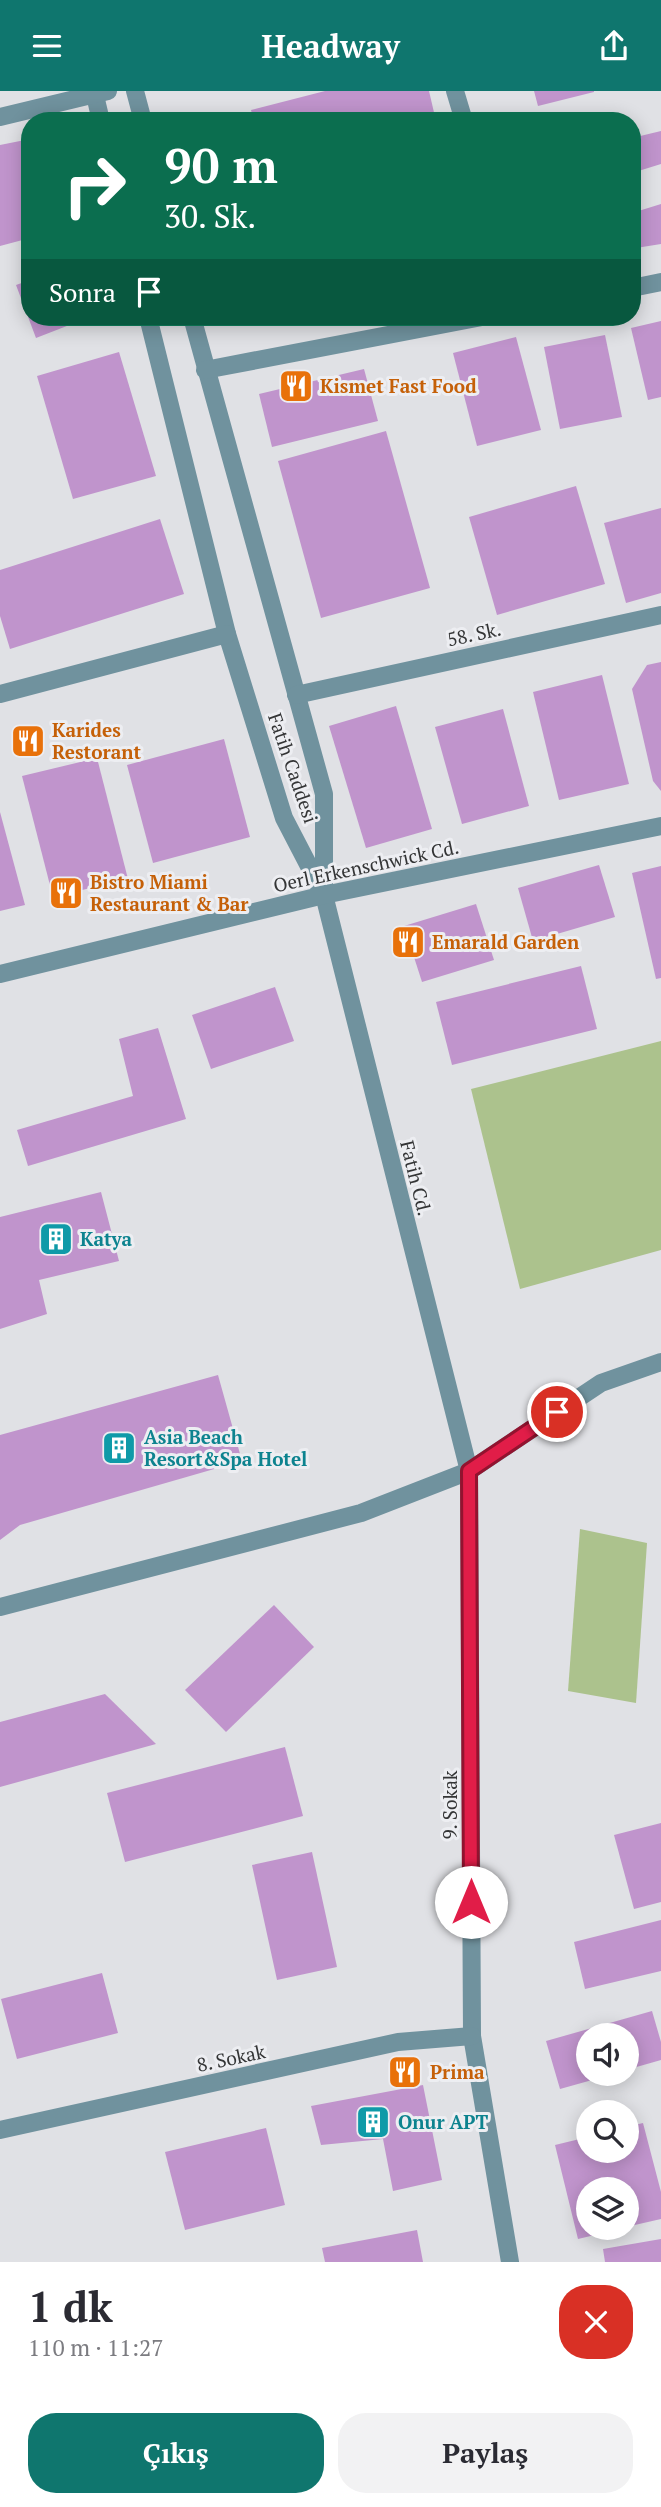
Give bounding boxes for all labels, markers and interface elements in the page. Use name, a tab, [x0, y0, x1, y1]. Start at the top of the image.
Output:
text: Headway	[261, 25, 400, 67]
icon: menu	[28, 27, 66, 65]
icon: share	[595, 27, 633, 65]
text: 90 m	[164, 132, 278, 197]
icon: right	[49, 140, 140, 231]
text: 30. Sk.	[164, 195, 256, 237]
icon: arrive	[130, 273, 168, 311]
text: Sonra	[49, 275, 116, 309]
restaurant icon: Kismet Fast Food	[277, 367, 315, 405]
place label: Kismet Fast Food	[320, 373, 477, 398]
street label: 58. Sk.	[445, 616, 503, 651]
street label: Fatih Caddesi	[263, 709, 324, 826]
place label: Karides Restorant	[52, 717, 141, 764]
restaurant icon: Karides Restorant	[9, 722, 47, 760]
street label: Oerl Erkenschwick Cd.	[271, 834, 461, 897]
place label: Bistro Miami Restaurant & Bar	[90, 869, 249, 916]
restaurant icon: Bistro Miami Restaurant & Bar	[47, 874, 85, 912]
restaurant icon: Emarald Garden	[389, 923, 427, 961]
place label: Emarald Garden	[432, 929, 580, 954]
street label: Fatih Cd.	[395, 1138, 438, 1218]
building icon: Katya	[37, 1220, 75, 1258]
place label: Katya	[80, 1226, 133, 1251]
pin	[527, 1382, 587, 1442]
icon: arrive	[538, 1393, 576, 1431]
place label: Asia Beach Resort&Spa Hotel	[144, 1424, 307, 1471]
building icon: Asia Beach Resort&Spa Hotel	[100, 1429, 138, 1467]
street label: 9. Sokak	[437, 1770, 462, 1840]
position arrow	[434, 1865, 508, 1939]
map controls	[576, 2023, 639, 2240]
button: sound	[576, 2023, 639, 2086]
street label: 8. Sokak	[194, 2038, 268, 2077]
restaurant icon: Prima	[386, 2053, 424, 2091]
place label: Prima	[430, 2059, 485, 2084]
button: search	[576, 2100, 639, 2163]
building icon: Onur APT	[354, 2103, 392, 2141]
place label: Onur APT	[398, 2109, 489, 2134]
button: layers	[576, 2177, 639, 2240]
text: 1 dk	[28, 2278, 113, 2334]
button: close	[559, 2285, 633, 2359]
text: 110 m · 11:27	[28, 2332, 163, 2363]
button: Çıkış	[28, 2413, 324, 2493]
button: Paylaş	[338, 2413, 633, 2493]

